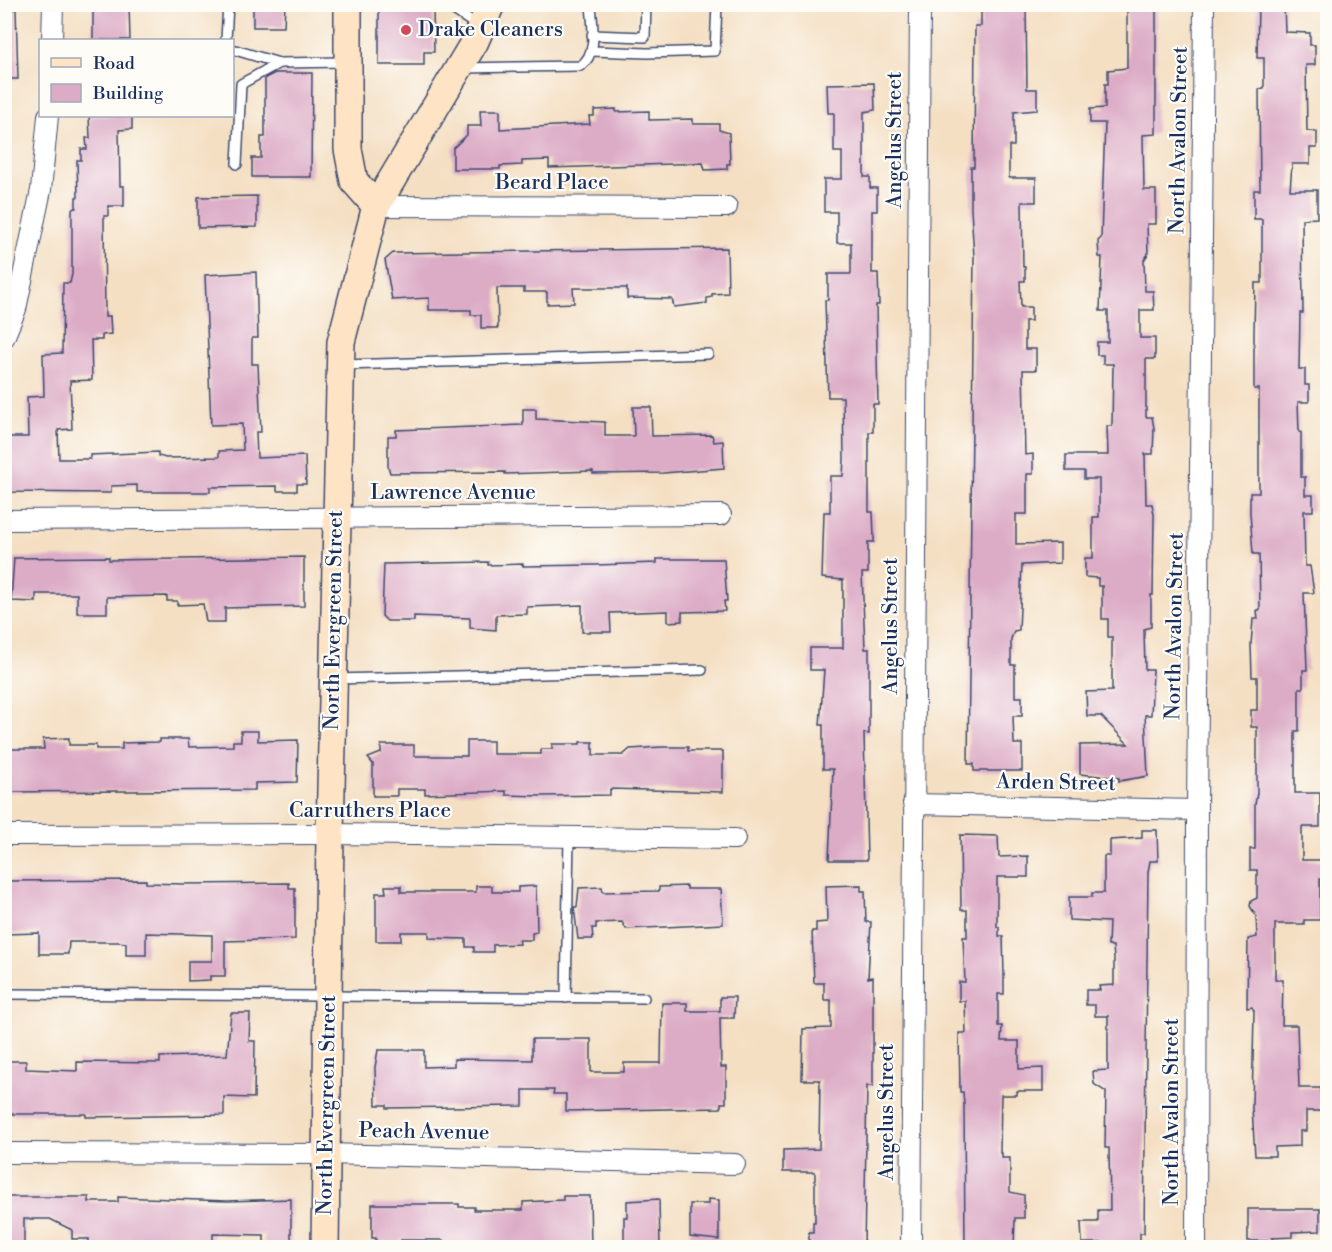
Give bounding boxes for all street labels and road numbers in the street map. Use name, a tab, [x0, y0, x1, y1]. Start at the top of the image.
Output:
street label: North Avalon Street	[1164, 45, 1194, 234]
street label: Angelus Street	[882, 71, 908, 209]
street label: Beard Place	[494, 170, 609, 196]
street label: Lawrence Avenue	[370, 480, 536, 506]
street label: North Evergreen Street	[319, 509, 349, 730]
street label: North Avalon Street	[1160, 531, 1190, 720]
street label: Angelus Street	[878, 557, 904, 695]
street label: Arden Street	[995, 769, 1117, 797]
street label: Carruthers Place	[289, 798, 451, 824]
street label: North Evergreen Street	[312, 994, 342, 1215]
street label: North Avalon Street	[1159, 1018, 1185, 1206]
street label: Angelus Street	[874, 1043, 900, 1181]
street label: Peach Avenue	[358, 1118, 490, 1146]

